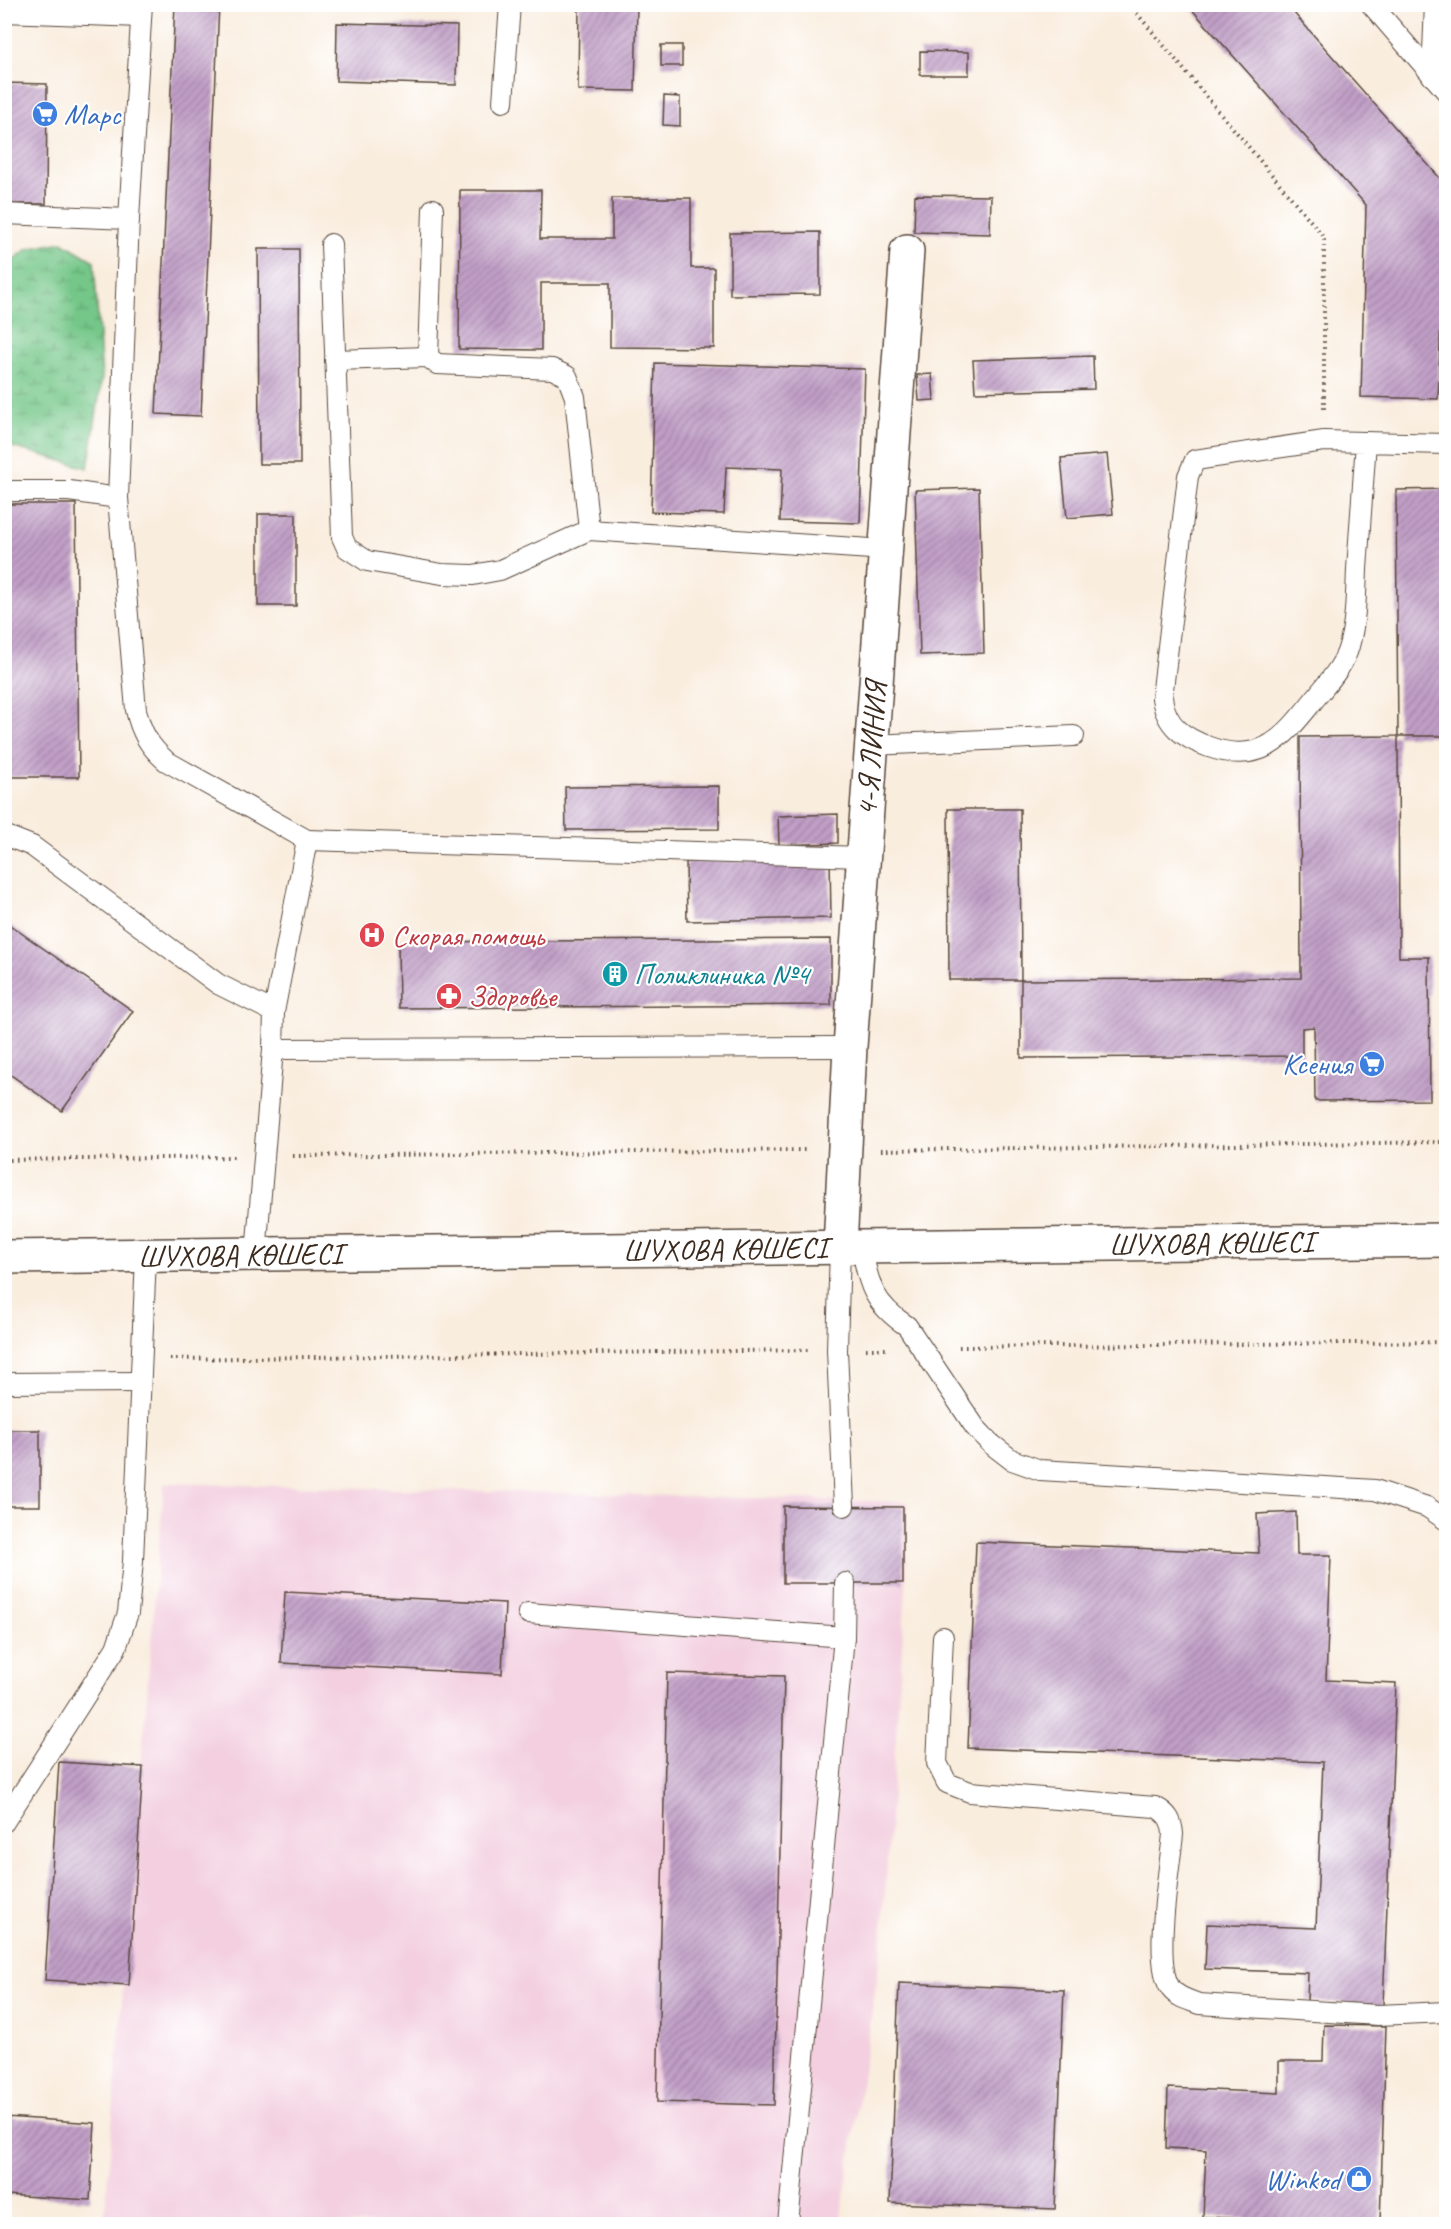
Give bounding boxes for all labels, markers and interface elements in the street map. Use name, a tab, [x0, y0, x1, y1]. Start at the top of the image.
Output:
place label: Марс	[64, 95, 122, 133]
supermarket icon: Марс	[30, 99, 60, 129]
street label: 4-Я ЛИНИЯ	[847, 676, 895, 818]
place label: Скорая помощь	[392, 916, 546, 954]
hospital icon: Скорая помощь	[357, 920, 387, 950]
place label: Поликлиника №4	[634, 955, 812, 993]
building icon: Поликлиника №4	[600, 959, 630, 989]
place label: Здоровье	[468, 977, 558, 1015]
pharmacy icon: Здоровье	[434, 981, 464, 1011]
place label: Ксения	[1282, 1045, 1355, 1083]
supermarket icon: Ксения	[1357, 1049, 1387, 1079]
street label: ШУХОВА КӨШЕСІ	[1108, 1222, 1321, 1264]
street label: ШУХОВА КӨШЕСІ	[622, 1228, 835, 1270]
street label: ШУХОВА КӨШЕСІ	[137, 1234, 350, 1276]
place label: Winkod	[1265, 2160, 1344, 2198]
shop icon: Winkod	[1344, 2164, 1374, 2194]

